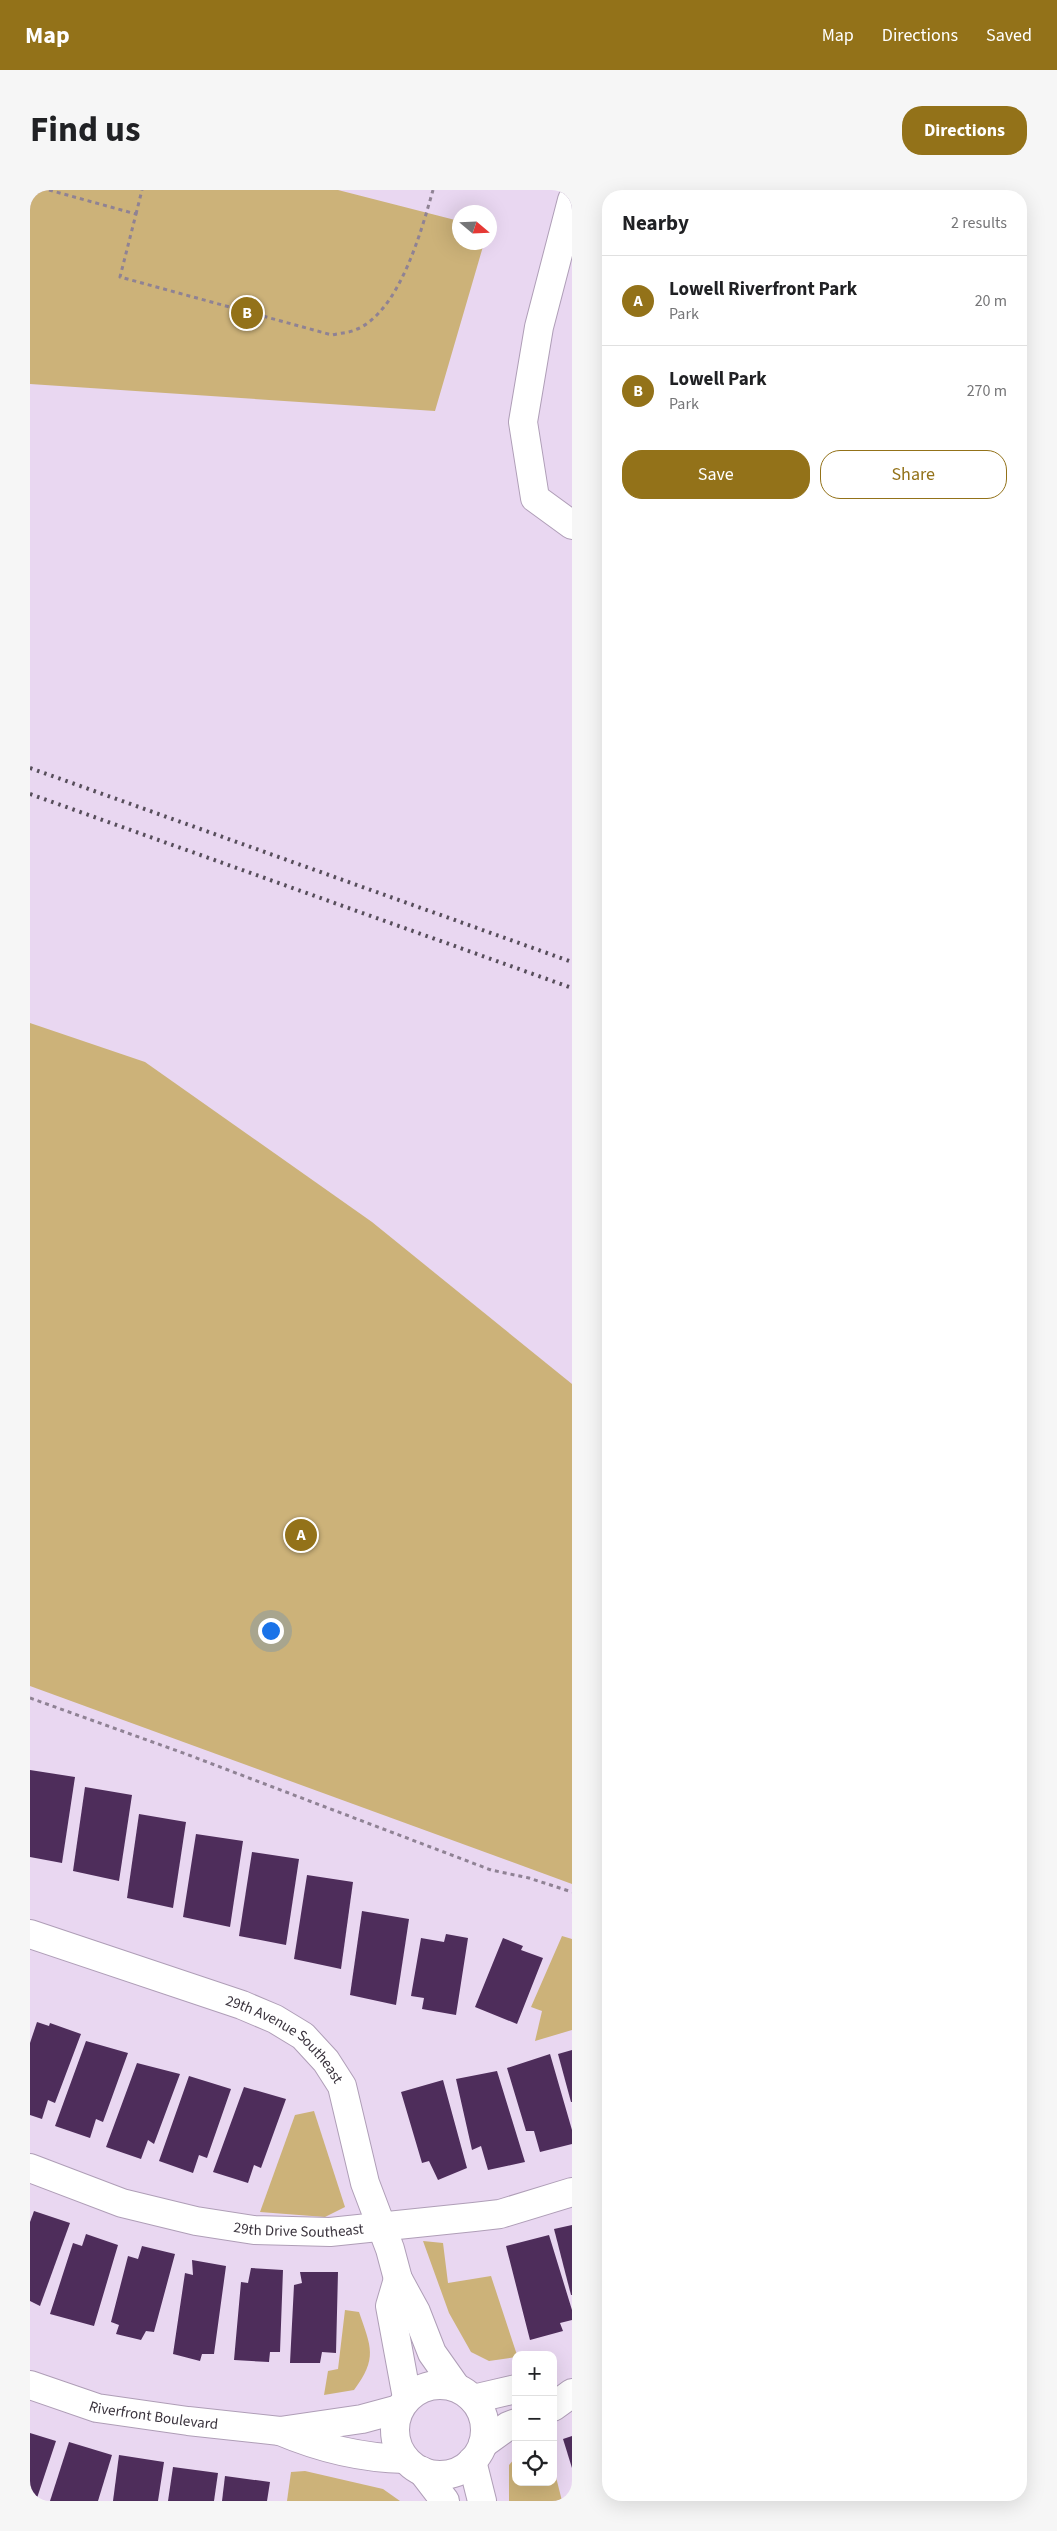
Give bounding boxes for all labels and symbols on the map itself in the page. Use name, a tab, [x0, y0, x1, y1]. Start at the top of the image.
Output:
north arrow	[452, 205, 497, 250]
pin: B	[231, 294, 263, 332]
pin: A	[285, 1516, 317, 1554]
your location	[258, 1618, 284, 1644]
street label: 29th Avenue Southeast	[223, 1990, 348, 2088]
street label: 29th Drive Southeast	[232, 2217, 365, 2243]
street label: Riverfront Boulevard	[86, 2396, 219, 2435]

